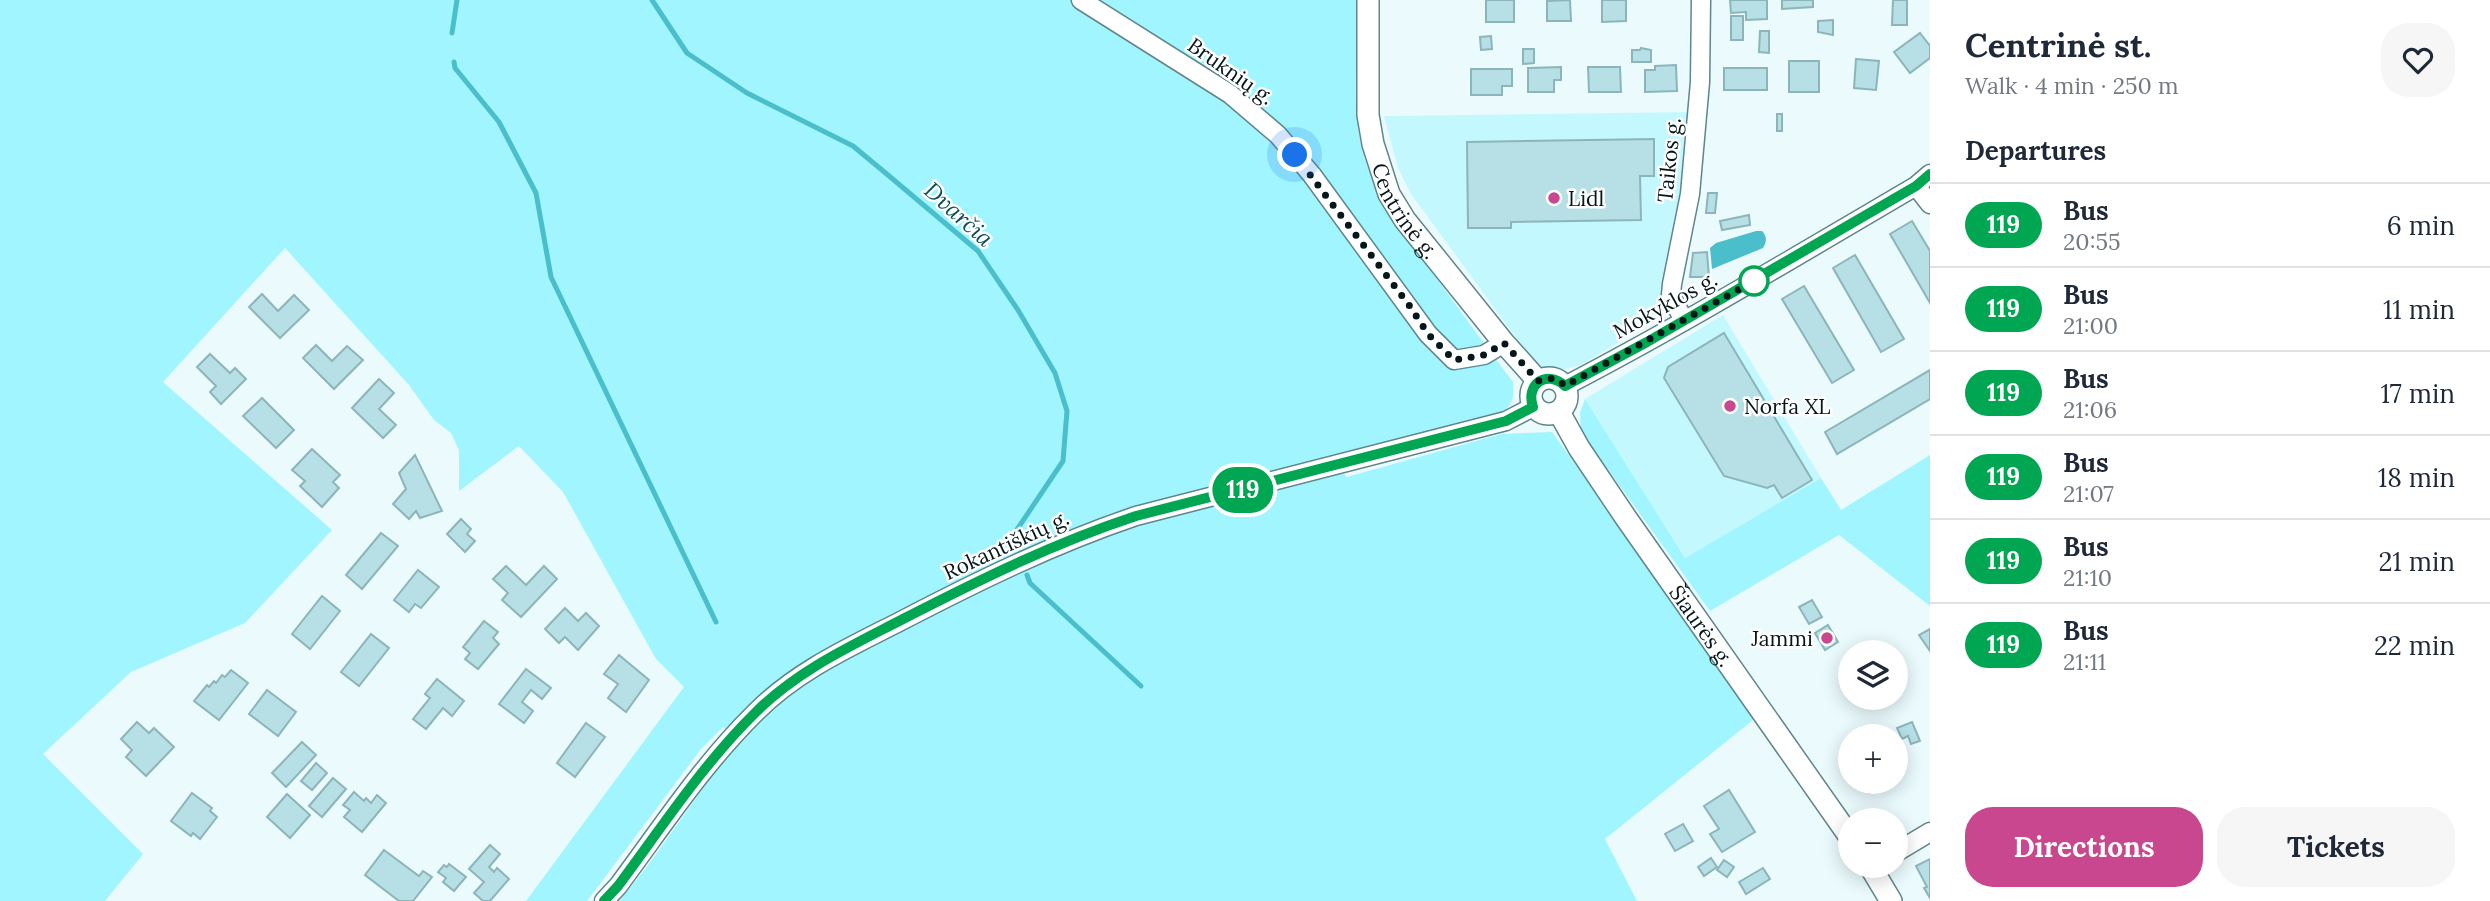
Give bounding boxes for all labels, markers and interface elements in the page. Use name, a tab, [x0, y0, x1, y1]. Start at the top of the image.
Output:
button: heart	[2381, 23, 2455, 97]
text: Centrinė st.	[1965, 24, 2151, 66]
street label: Bruknių g.	[1183, 31, 1279, 111]
text: Walk · 4 min · 250 m	[1965, 71, 2178, 100]
street label: Taikos g.	[1651, 116, 1687, 204]
text: Departures	[1965, 134, 2106, 167]
your location	[1277, 137, 1312, 172]
street label: Centrinė g.	[1366, 159, 1444, 264]
water label: Dvarčia	[919, 176, 1000, 253]
place label: Lidl	[1568, 185, 1604, 212]
marker: Lidl	[1546, 190, 1562, 206]
text: Bus	[2063, 194, 2109, 227]
text: 119	[1987, 209, 2020, 240]
text: 6 min	[2387, 209, 2455, 242]
text: 20:55	[2063, 227, 2120, 256]
street label: Mokyklos g.	[1608, 265, 1722, 345]
unlabelled marker	[1739, 266, 1769, 296]
text: Bus	[2063, 278, 2109, 311]
text: 119	[1987, 293, 2020, 324]
text: 11 min	[2383, 293, 2455, 326]
text: 21:00	[2063, 311, 2118, 340]
text: Bus	[2063, 362, 2109, 395]
text: 119	[1987, 377, 2020, 408]
text: 17 min	[2380, 377, 2455, 410]
place label: Norfa XL	[1744, 393, 1830, 420]
text: 21:06	[2063, 395, 2117, 424]
marker: Norfa XL	[1722, 398, 1738, 414]
text: Bus	[2063, 446, 2109, 479]
text: 119	[1987, 461, 2020, 492]
text: 18 min	[2378, 461, 2455, 494]
line badge: 119	[1203, 467, 1283, 513]
text: 119	[1226, 474, 1260, 505]
text: 21:07	[2063, 479, 2114, 508]
street label: Rokantiškių g.	[939, 504, 1073, 586]
text: Bus	[2063, 530, 2109, 563]
text: 119	[1987, 545, 2020, 576]
text: 21 min	[2378, 545, 2455, 578]
text: 21:10	[2063, 563, 2112, 592]
street label: Šiaurės g.	[1664, 580, 1739, 672]
text: Bus	[2063, 614, 2109, 647]
place label: Jammi	[1750, 625, 1813, 652]
text: 119	[1987, 629, 2020, 660]
text: 22 min	[2374, 629, 2455, 662]
marker: Jammi	[1819, 630, 1835, 646]
map controls	[1838, 640, 1908, 878]
button: layers	[1838, 640, 1908, 710]
text: 21:11	[2063, 647, 2106, 676]
button: +	[1838, 724, 1908, 794]
button: Directions	[1965, 807, 2203, 887]
button: Tickets	[2217, 807, 2455, 887]
button: −	[1838, 808, 1908, 878]

